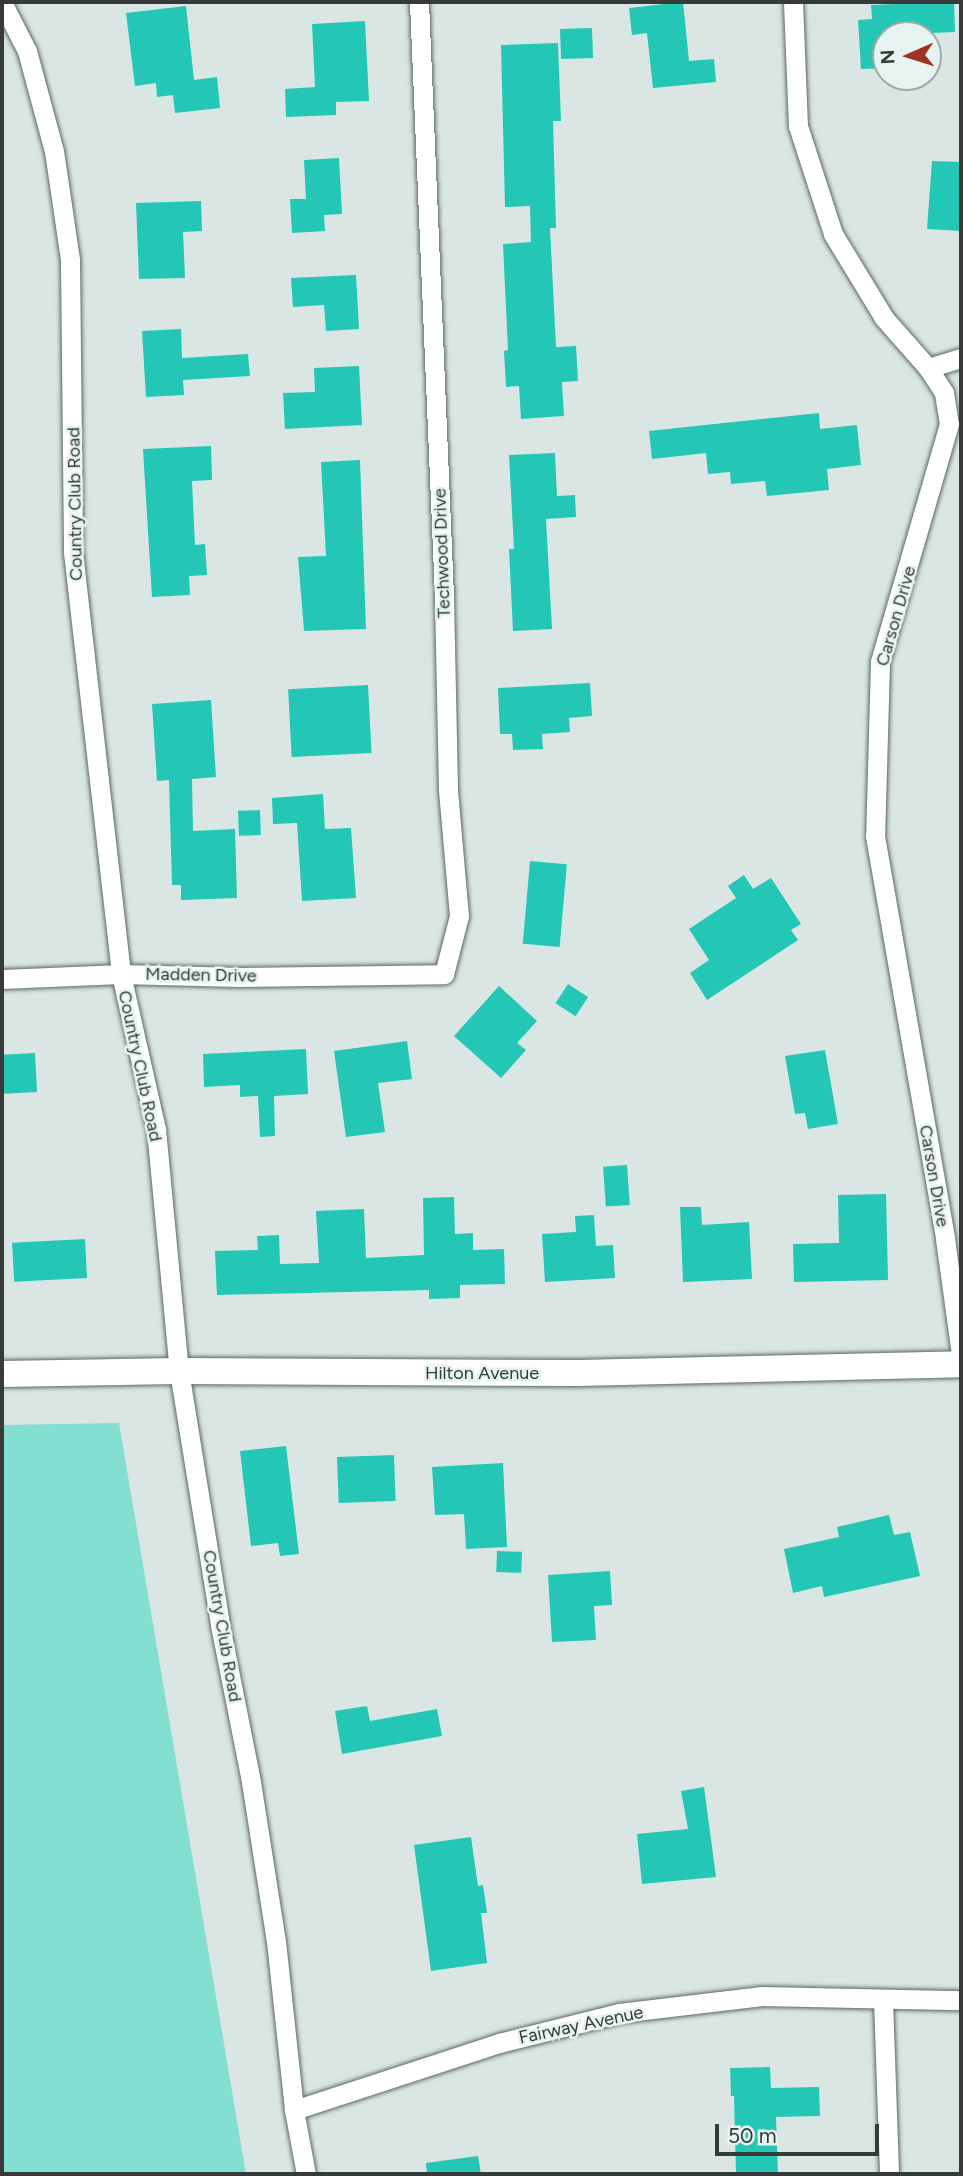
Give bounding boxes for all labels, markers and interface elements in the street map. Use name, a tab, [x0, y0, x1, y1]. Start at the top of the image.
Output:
north arrow	[872, 21, 942, 91]
text: N	[876, 49, 899, 65]
street label: Country Club Road	[63, 427, 87, 581]
street label: Techwood Drive	[429, 488, 455, 618]
street label: Carson Drive	[871, 563, 921, 669]
street label: Madden Drive	[145, 963, 257, 987]
street label: Country Club Road	[113, 989, 167, 1143]
street label: Carson Drive	[914, 1123, 954, 1229]
street label: Hilton Avenue	[425, 1362, 539, 1384]
street label: Country Club Road	[198, 1548, 246, 1704]
street label: Fairway Avenue	[517, 2001, 645, 2049]
scale bar	[718, 2110, 883, 2154]
text: 50 m	[728, 2123, 777, 2148]

